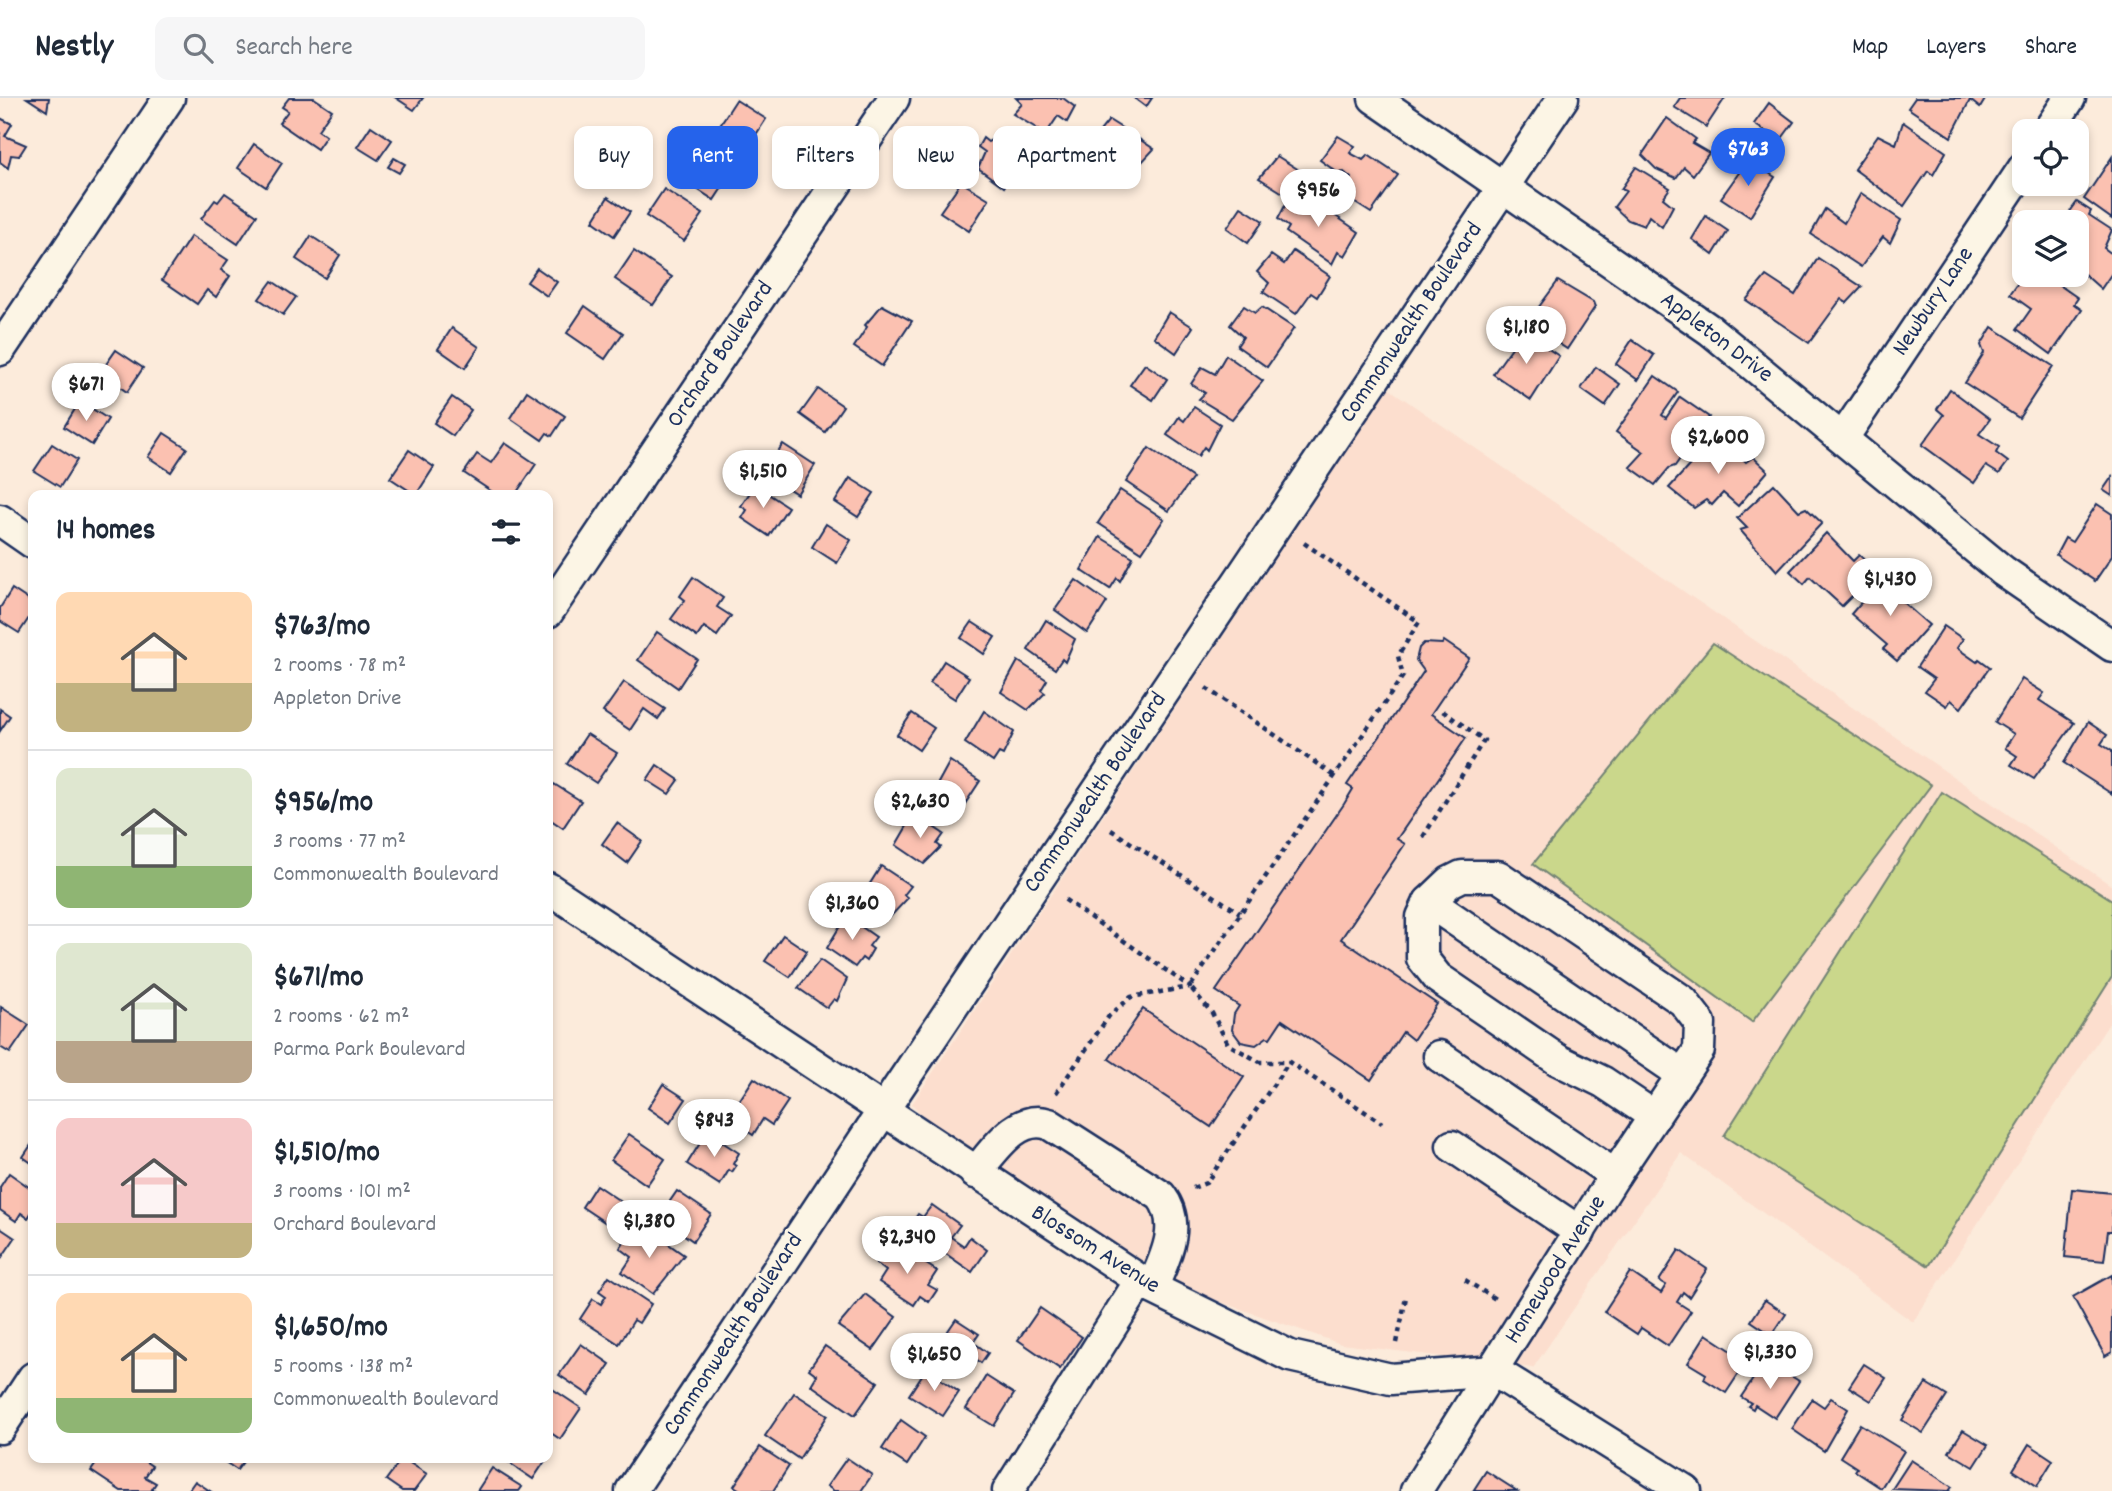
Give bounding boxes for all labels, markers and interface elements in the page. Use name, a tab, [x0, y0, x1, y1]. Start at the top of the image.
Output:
search box	[155, 17, 645, 80]
text: Nestly	[35, 25, 113, 72]
icon: search	[179, 29, 217, 67]
text: Search here	[235, 30, 353, 67]
text: Map	[1852, 31, 1888, 65]
text: Layers	[1926, 31, 1987, 65]
text: Share	[2025, 31, 2077, 65]
map controls	[2012, 119, 2089, 287]
button: locate	[2012, 119, 2089, 196]
chip: Buy	[574, 126, 653, 189]
chip: Rent	[667, 126, 758, 189]
chip: Filters	[772, 126, 879, 189]
chip: New	[893, 126, 979, 189]
chip: Apartment	[993, 126, 1141, 189]
pin: $763	[1707, 129, 1789, 188]
text: $763	[1727, 134, 1769, 167]
pin: $956	[1277, 170, 1359, 229]
text: $956	[1296, 175, 1340, 208]
button: layers	[2012, 210, 2089, 287]
street label: Commonwealth Boulevard	[1332, 216, 1492, 430]
street label: Newbury Lane	[1885, 240, 1983, 364]
street label: Orchard Boulevard	[659, 275, 783, 435]
street label: Appleton Drive	[1652, 284, 1780, 392]
pin: $1,180	[1469, 306, 1583, 366]
text: $1,180	[1502, 312, 1550, 345]
pin: $671	[45, 364, 127, 423]
text: $671	[68, 369, 104, 402]
pin: $2,600	[1661, 416, 1775, 476]
text: $2,600	[1687, 422, 1749, 455]
pin: $1,510	[706, 450, 820, 510]
text: $1,510	[738, 456, 788, 489]
text: 14 homes	[56, 511, 155, 554]
icon: filters	[487, 513, 525, 551]
pin: $1,430	[1833, 559, 1947, 618]
text: $1,430	[1863, 564, 1917, 597]
text: $763/mo	[273, 607, 370, 650]
icon: home	[112, 620, 196, 704]
text: 2 rooms · 78 m²	[273, 650, 406, 683]
text: Appleton Drive	[273, 683, 401, 716]
street label: Commonwealth Boulevard	[1016, 686, 1176, 900]
pin: $2,630	[863, 780, 977, 840]
text: $956/mo	[273, 783, 373, 826]
text: $2,630	[890, 786, 950, 819]
icon: home	[112, 796, 196, 880]
text: 3 rooms · 77 m²	[273, 826, 406, 859]
text: Commonwealth Boulevard	[273, 859, 499, 892]
pin: $1,360	[795, 882, 909, 942]
text: $1,360	[824, 888, 880, 921]
text: $671/mo	[273, 958, 363, 1001]
icon: home	[112, 971, 196, 1055]
text: 2 rooms · 62 m²	[273, 1001, 409, 1034]
text: Parma Park Boulevard	[273, 1034, 465, 1067]
pin: $843	[673, 1100, 755, 1159]
text: $843	[694, 1105, 734, 1138]
text: $1,510/mo	[273, 1133, 380, 1176]
icon: home	[112, 1146, 196, 1230]
text: 3 rooms · 101 m²	[273, 1176, 411, 1209]
street label: Homewood Avenue	[1497, 1189, 1615, 1351]
street label: Blossom Avenue	[1024, 1197, 1166, 1303]
pin: $1,380	[592, 1200, 706, 1260]
text: $1,380	[622, 1206, 676, 1239]
text: Orchard Boulevard	[273, 1209, 436, 1242]
pin: $2,340	[850, 1216, 964, 1276]
text: $2,340	[878, 1222, 936, 1255]
street label: Commonwealth Boulevard	[656, 1227, 812, 1443]
text: $1,650/mo	[273, 1308, 388, 1351]
icon: home	[112, 1321, 196, 1405]
pin: $1,330	[1713, 1332, 1827, 1391]
pin: $1,650	[877, 1334, 991, 1393]
text: $1,330	[1743, 1337, 1797, 1370]
text: $1,650	[906, 1339, 962, 1372]
text: 5 rooms · 138 m²	[273, 1351, 413, 1384]
text: Commonwealth Boulevard	[273, 1384, 499, 1417]

